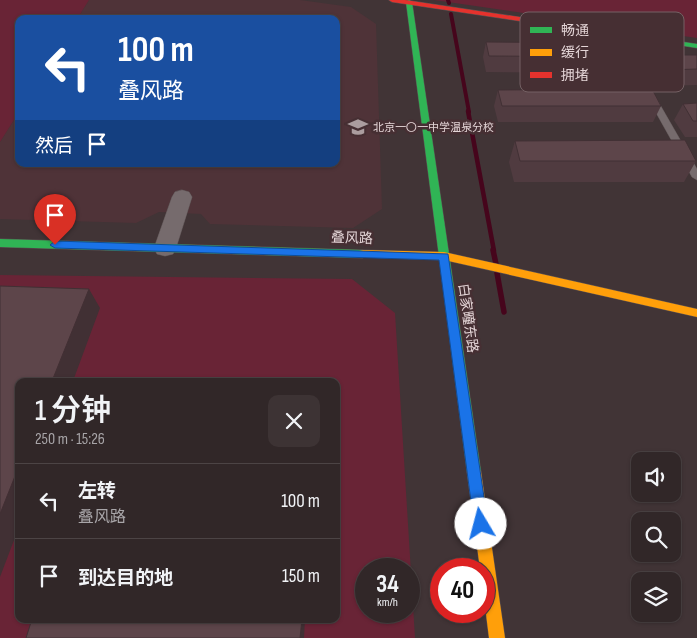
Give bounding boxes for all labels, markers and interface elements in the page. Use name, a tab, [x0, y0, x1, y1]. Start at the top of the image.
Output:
legend	[520, 12, 684, 92]
text: 畅通	[561, 22, 589, 39]
text: 100 m	[118, 29, 194, 72]
icon: left	[35, 35, 100, 100]
text: 缓行	[561, 44, 589, 61]
text: 拥堵	[561, 67, 589, 84]
text: 叠风路	[118, 78, 184, 105]
school or university icon: 北京一〇一中学温泉分校	[347, 116, 369, 138]
place label: 北京一〇一中学温泉分校	[373, 121, 494, 134]
icon: arrive	[83, 130, 111, 158]
text: 然后	[35, 135, 73, 158]
pin	[34, 194, 76, 245]
icon: arrive	[41, 201, 69, 229]
street label: 叠风路	[331, 229, 373, 247]
street label: 白家疃东路	[455, 282, 481, 354]
text: 1 分钟	[35, 393, 111, 429]
button: close	[268, 395, 320, 447]
text: 250 m · 15:26	[35, 430, 105, 449]
map controls	[631, 452, 681, 622]
button: sound	[631, 452, 681, 502]
text: 左转	[78, 480, 116, 503]
icon: left	[35, 487, 63, 515]
text: 100 m	[281, 490, 320, 513]
position arrow	[454, 497, 506, 549]
text: 叠风路	[78, 508, 126, 527]
button: search	[631, 512, 681, 562]
speed limit sign: 40	[430, 558, 495, 623]
icon: arrive	[35, 562, 63, 590]
text: 150 m	[282, 565, 320, 588]
text: 到达目的地	[78, 567, 173, 590]
text: 34	[376, 569, 399, 600]
button: layers	[631, 572, 681, 622]
text: km/h	[377, 595, 398, 610]

